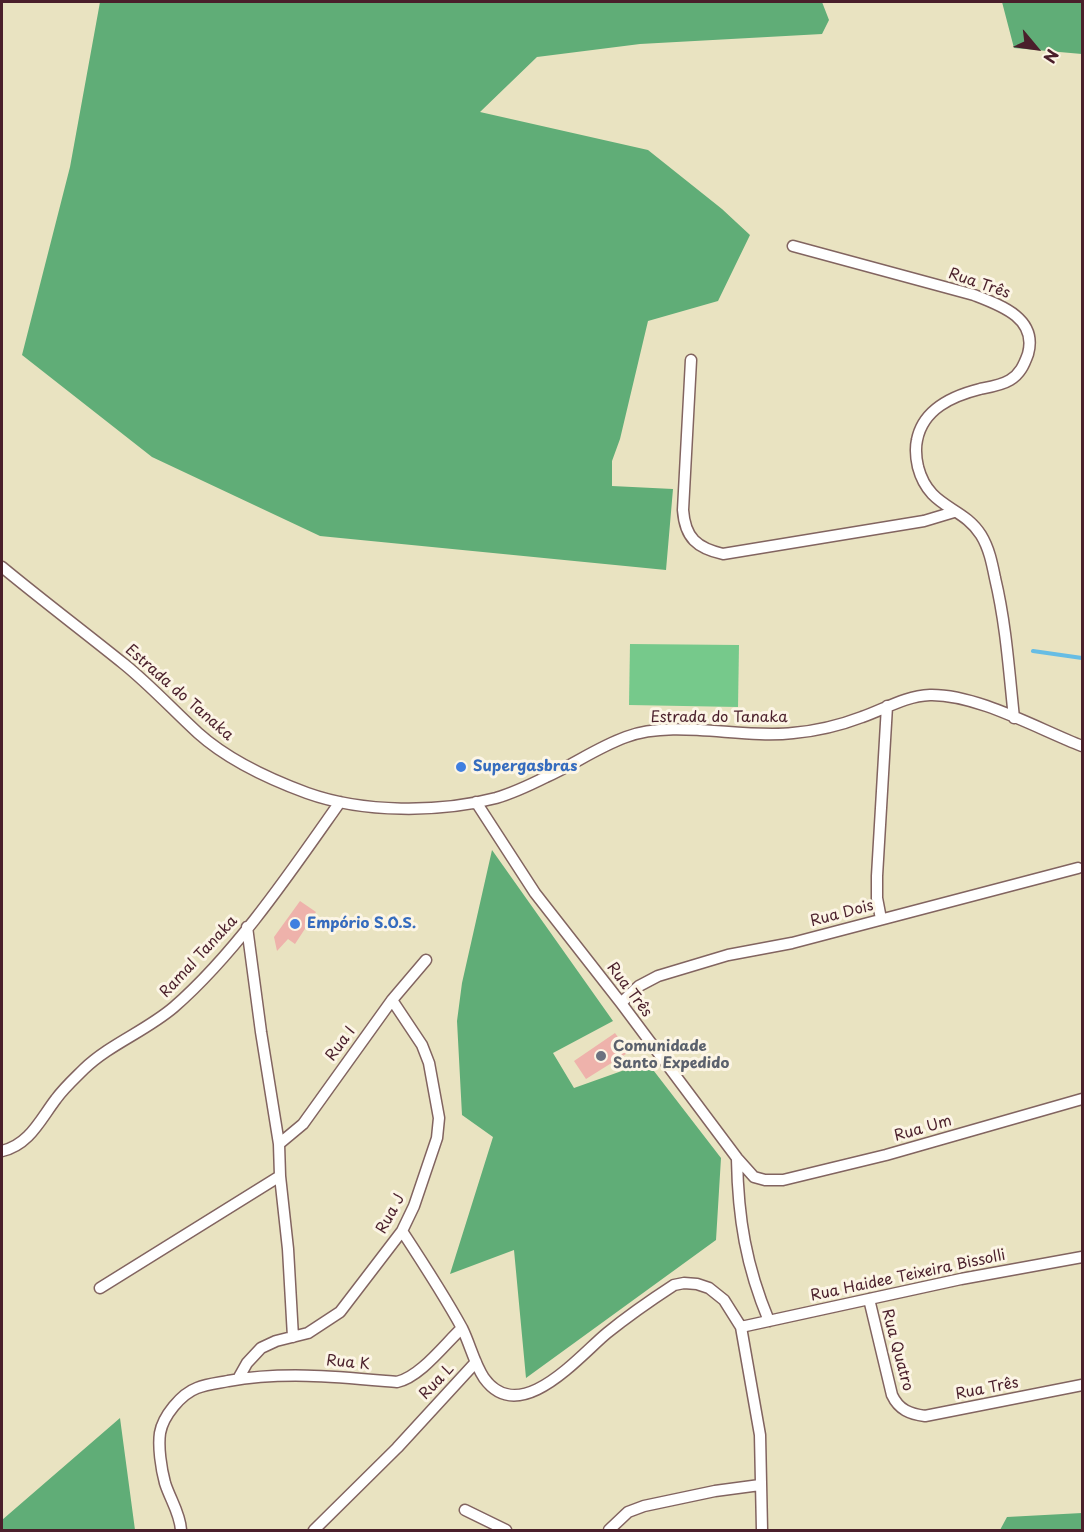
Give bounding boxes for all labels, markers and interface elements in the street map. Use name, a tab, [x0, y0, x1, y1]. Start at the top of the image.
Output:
north arrow	[1006, 18, 1066, 78]
text: N	[1038, 45, 1065, 68]
street label: Rua Três	[946, 265, 1012, 303]
street label: Estrada do Tanaka	[121, 641, 237, 745]
street label: Estrada do Tanaka	[650, 709, 788, 727]
place label: Supergasbras	[473, 758, 577, 776]
marker: Supergasbras	[454, 760, 468, 774]
street label: Rua Dois	[808, 897, 876, 931]
street label: Ramal Tanaka	[156, 912, 242, 1002]
place label: Empório S.O.S.	[307, 915, 416, 933]
marker: Empório S.O.S.	[288, 917, 302, 931]
street label: Rua Três	[603, 959, 655, 1021]
street label: Rua I	[322, 1023, 360, 1065]
place label: Comunidade Santo Expedido	[613, 1038, 729, 1073]
marker: Comunidade Santo Expedido	[594, 1049, 608, 1063]
street label: Rua Um	[892, 1112, 954, 1146]
street label: Rua J	[373, 1191, 409, 1237]
street label: Rua Haidee Teixeira Bissolli	[809, 1247, 1007, 1305]
street label: Rua Quatro	[877, 1307, 917, 1393]
street label: Rua K	[325, 1352, 371, 1374]
street label: Rua L	[416, 1360, 458, 1404]
street label: Rua Três	[954, 1374, 1020, 1404]

